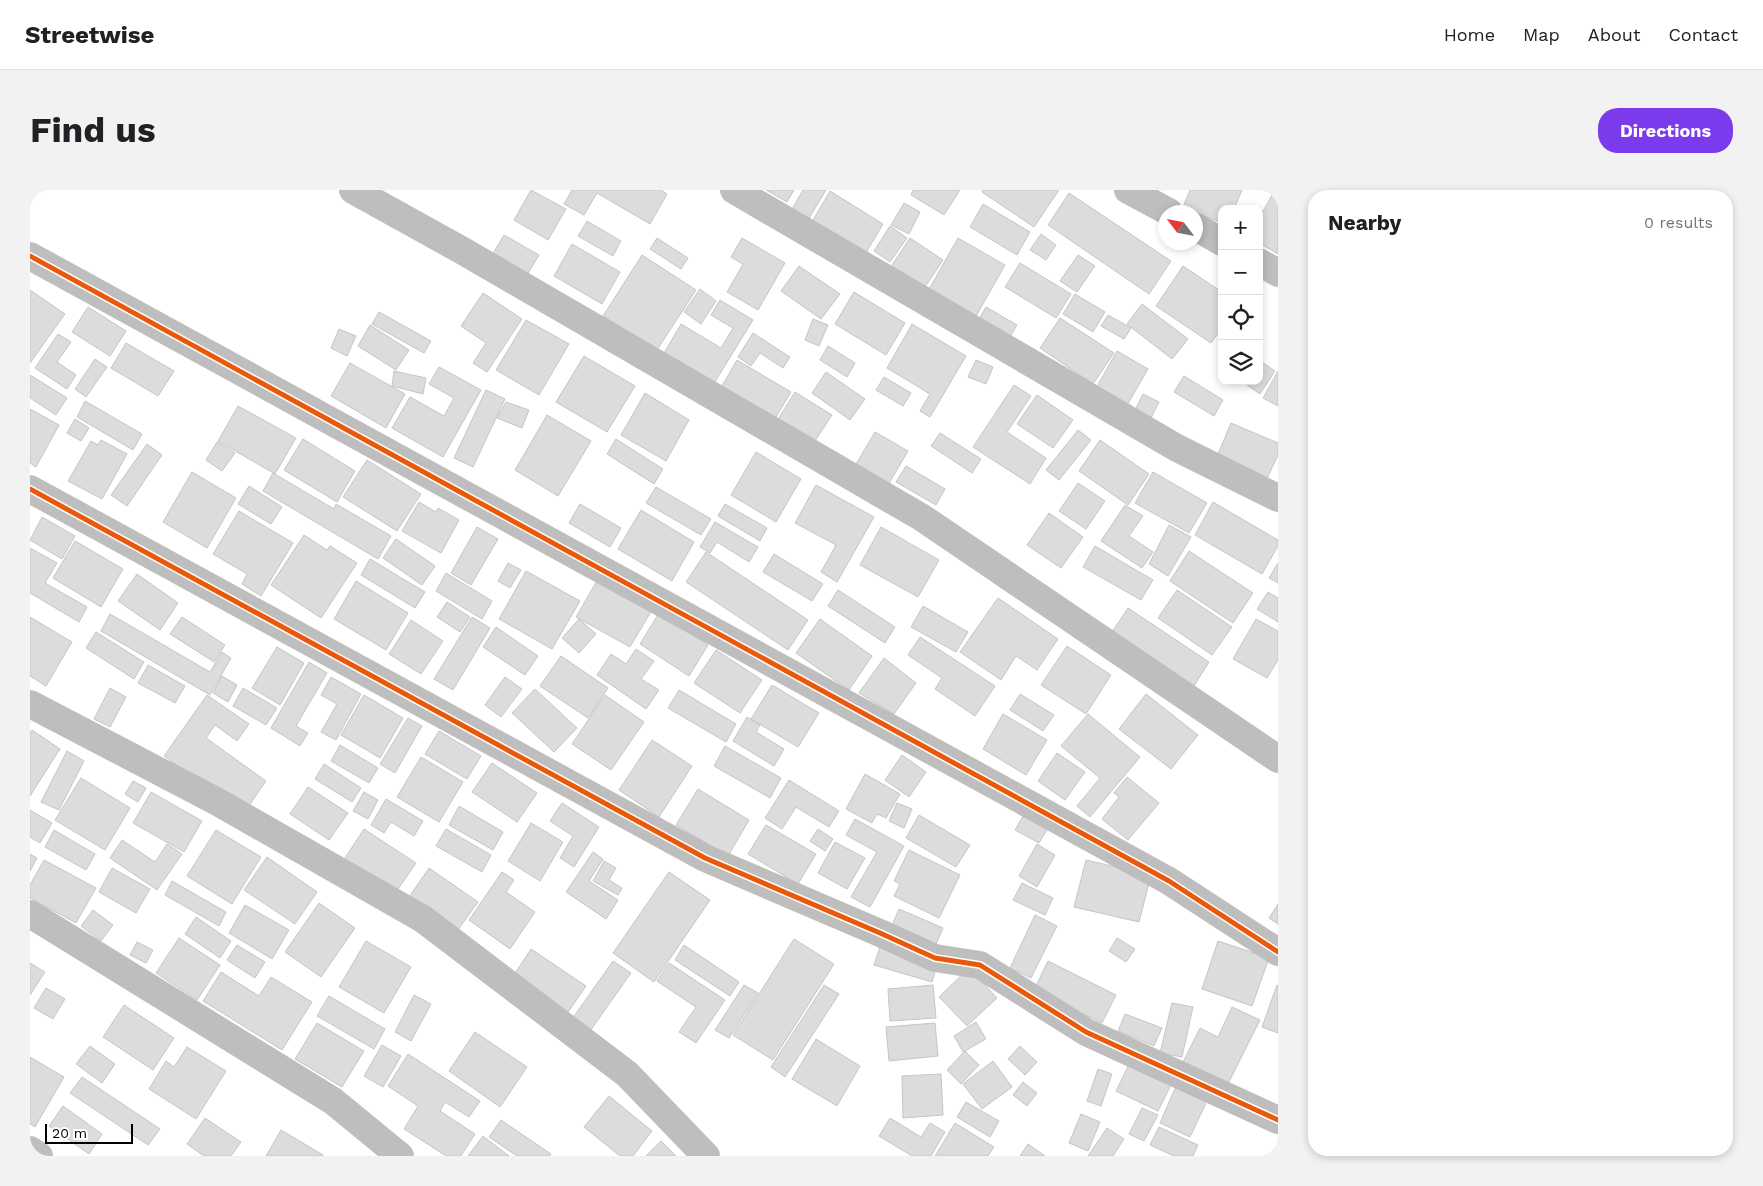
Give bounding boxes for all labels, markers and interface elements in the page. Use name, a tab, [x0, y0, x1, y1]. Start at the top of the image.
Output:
text: Streetwise	[25, 21, 154, 49]
text: Home	[1444, 24, 1495, 45]
text: Map	[1523, 24, 1560, 45]
text: About	[1588, 24, 1640, 45]
text: Contact	[1668, 24, 1738, 45]
button: Directions	[1598, 108, 1733, 153]
text: Find us	[30, 109, 156, 151]
north arrow	[1158, 205, 1203, 250]
map controls	[1218, 205, 1263, 385]
button: +	[1218, 205, 1263, 250]
text: Nearby	[1328, 210, 1401, 235]
text: 0 results	[1644, 213, 1713, 232]
button: −	[1218, 250, 1263, 295]
button: locate	[1218, 295, 1263, 340]
button: layers	[1218, 340, 1263, 385]
scale bar	[45, 1121, 132, 1144]
text: 20 m	[52, 1125, 87, 1141]

